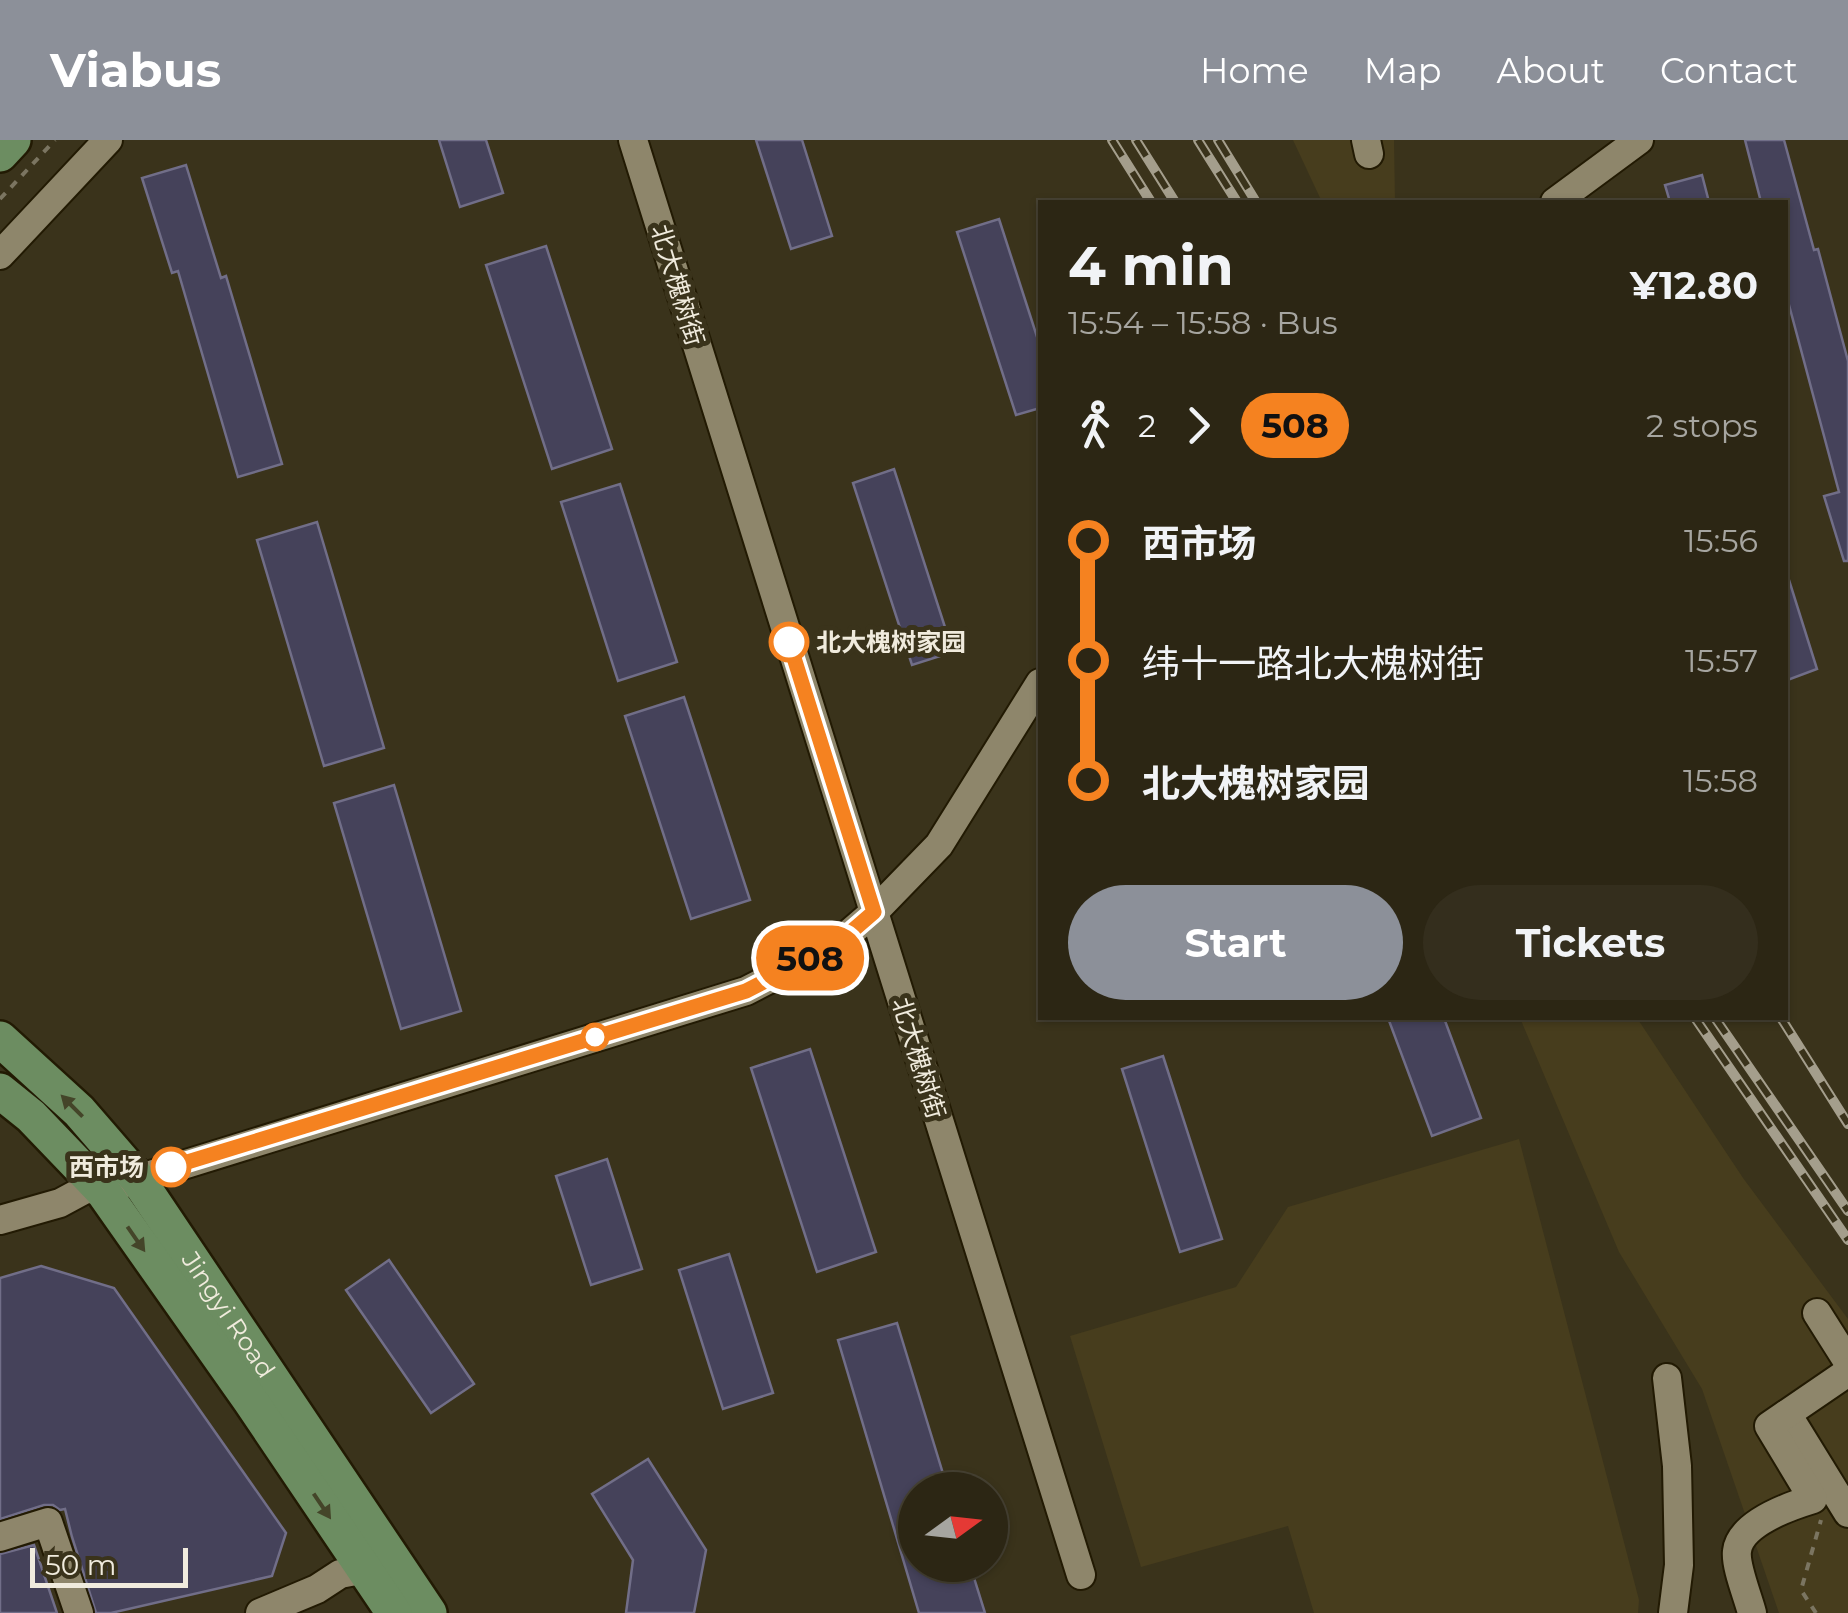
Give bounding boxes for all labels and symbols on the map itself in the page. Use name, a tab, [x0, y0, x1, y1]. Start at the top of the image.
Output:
street label: 北大槐树街	[645, 221, 711, 349]
marker: 北大槐树家园	[770, 623, 808, 661]
place label: 北大槐树家园	[816, 627, 966, 657]
line badge: 508	[752, 926, 868, 990]
street label: 北大槐树街	[886, 994, 952, 1122]
unlabelled marker	[582, 1024, 608, 1050]
one-way arrow	[60, 1094, 84, 1118]
marker: 西市场	[152, 1148, 190, 1186]
place label: 西市场	[69, 1152, 144, 1182]
one-way arrow	[126, 1226, 145, 1253]
street label: Jingyi Road	[175, 1245, 282, 1383]
north arrow	[898, 1472, 1008, 1582]
one-way arrow	[312, 1492, 331, 1519]
scale bar	[30, 1543, 188, 1588]

